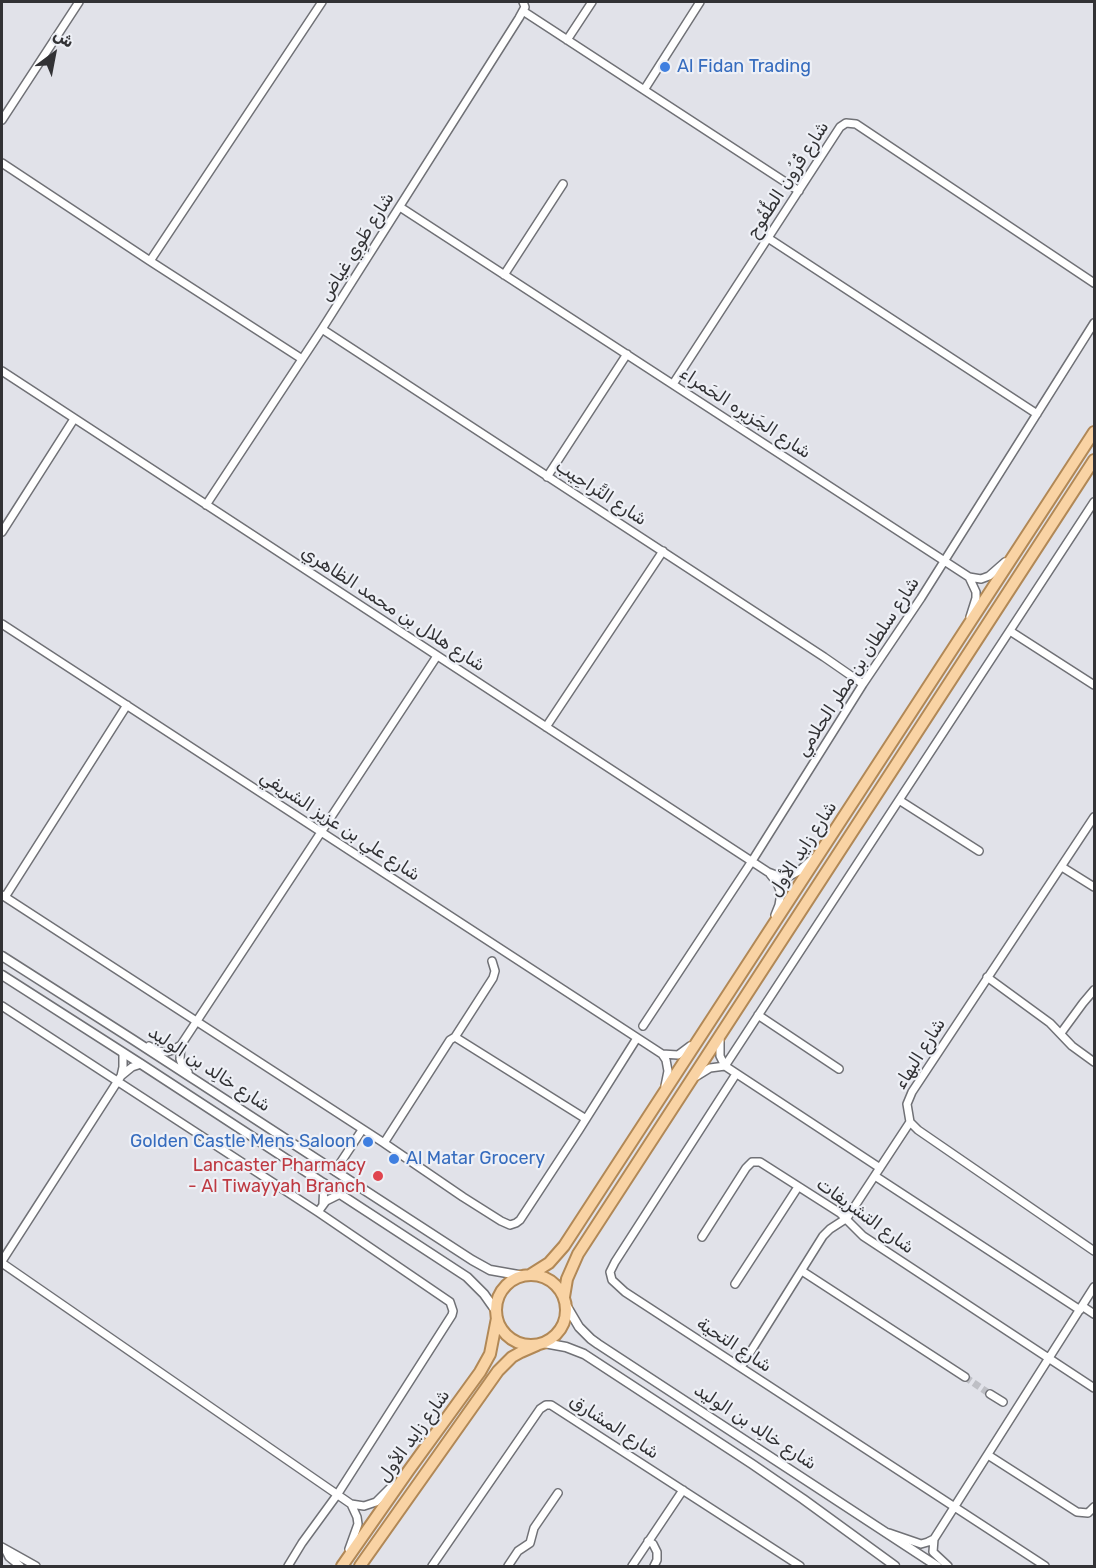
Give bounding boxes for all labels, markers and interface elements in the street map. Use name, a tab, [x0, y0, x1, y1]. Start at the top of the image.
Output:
north arrow	[24, 24, 84, 84]
text: ش	[50, 25, 77, 52]
place label: Al Fidan Trading	[677, 56, 811, 78]
marker: Al Fidan Trading	[658, 60, 672, 74]
street label: شارع قُرُون الطُّفُوح	[742, 117, 834, 243]
street label: شارع طَوِي غياض	[315, 188, 399, 306]
street label: شارع الجَزيره الحَمراء	[675, 362, 815, 464]
street label: شارع التَّراحِيب	[551, 455, 651, 531]
street label: شارع هلال بن محمد الظاهري	[297, 541, 489, 677]
street label: شارع سلطان بن مطر الحلامي	[792, 573, 924, 761]
street label: شارع علي بن عزيز الشريفي	[256, 766, 424, 886]
street label: شارع زايد الأول	[764, 797, 842, 901]
street label: شارع البهاء	[890, 1014, 950, 1094]
street label: شارع خالِد بن الوليد	[144, 1021, 274, 1117]
place label: Golden Castle Mens Saloon	[130, 1131, 356, 1153]
marker: Golden Castle Mens Saloon	[361, 1135, 375, 1149]
place label: Al Matar Grocery	[406, 1148, 545, 1170]
marker: Al Matar Grocery	[387, 1152, 401, 1166]
place label: Lancaster Pharmacy - Al Tiwayyah Branch	[188, 1155, 366, 1198]
marker: Lancaster Pharmacy - Al Tiwayyah Branch	[371, 1169, 385, 1183]
street label: شارع التشريفات	[812, 1173, 918, 1259]
street label: شارع التحية	[692, 1313, 776, 1377]
street label: شارع خالِد بن الوليد	[690, 1379, 820, 1475]
street label: شارع زايد الأول	[373, 1385, 455, 1487]
street label: شارع المشارق	[565, 1390, 663, 1464]

